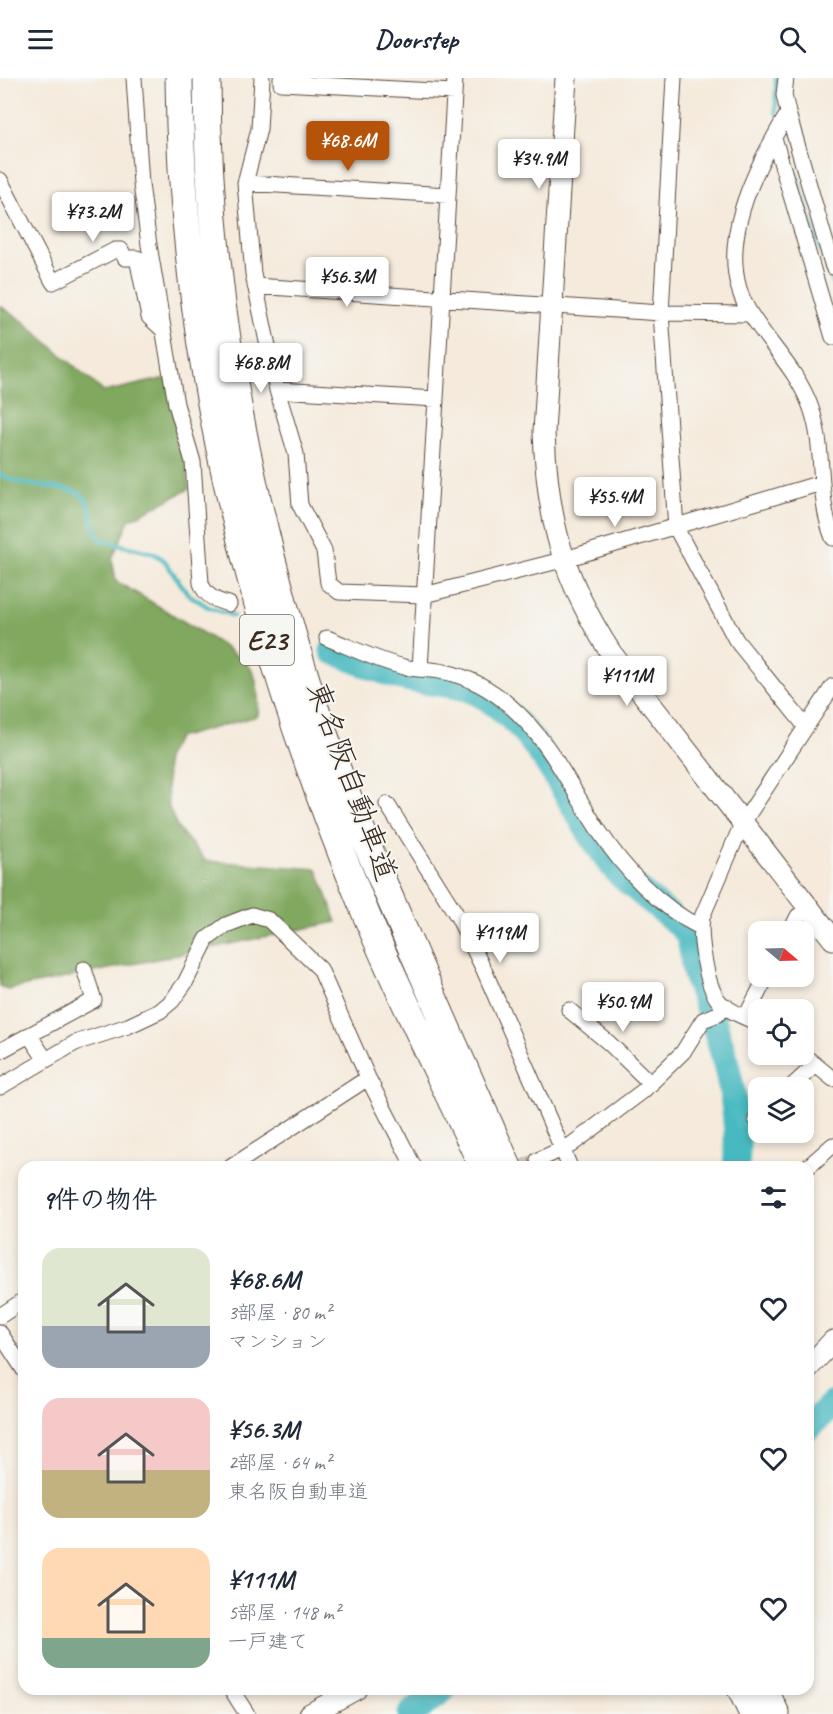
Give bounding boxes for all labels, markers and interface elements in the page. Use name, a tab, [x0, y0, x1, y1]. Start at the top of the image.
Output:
text: Doorstep	[375, 22, 458, 56]
icon: menu	[24, 23, 57, 56]
icon: search	[776, 23, 809, 56]
pin: ¥68.6M	[299, 121, 397, 172]
text: ¥68.6M	[320, 128, 376, 153]
pin: ¥34.9M	[490, 139, 588, 190]
text: ¥34.9M	[512, 146, 566, 171]
pin: ¥73.2M	[44, 192, 142, 243]
text: ¥73.2M	[66, 199, 120, 224]
pin: ¥56.3M	[298, 257, 396, 308]
text: ¥56.3M	[320, 264, 374, 289]
pin: ¥68.8M	[212, 343, 310, 394]
text: ¥68.8M	[234, 350, 288, 375]
pin: ¥55.4M	[566, 477, 664, 528]
text: ¥55.4M	[588, 484, 642, 509]
road number: E23	[240, 615, 294, 665]
pin: ¥111M	[585, 656, 669, 707]
text: ¥111M	[602, 663, 652, 688]
street label: 東名阪自動車道	[298, 676, 406, 886]
pin: ¥119M	[458, 913, 542, 964]
text: ¥119M	[475, 920, 525, 945]
north arrow	[748, 921, 814, 987]
map controls	[748, 921, 814, 1143]
pin: ¥50.9M	[574, 982, 672, 1033]
text: ¥50.9M	[596, 989, 650, 1014]
button: locate	[748, 999, 814, 1065]
button: layers	[748, 1077, 814, 1143]
icon: filters	[757, 1181, 790, 1214]
text: 9件の物件	[42, 1183, 157, 1216]
text: ¥68.6M	[228, 1263, 300, 1296]
icon: home	[90, 1272, 162, 1344]
icon: heart	[757, 1292, 790, 1325]
text: 3部屋 · 80 m²	[228, 1300, 331, 1325]
text: マンション	[228, 1329, 327, 1354]
text: ¥56.3M	[228, 1413, 299, 1446]
icon: home	[90, 1422, 162, 1494]
icon: heart	[757, 1442, 790, 1475]
text: 2部屋 · 64 m²	[228, 1450, 331, 1475]
text: 東名阪自動車道	[228, 1479, 368, 1504]
text: ¥111M	[228, 1563, 294, 1596]
icon: home	[90, 1572, 162, 1644]
icon: heart	[757, 1592, 790, 1625]
text: 5部屋 · 148 m²	[228, 1600, 340, 1625]
text: 一戸建て	[228, 1629, 308, 1654]

